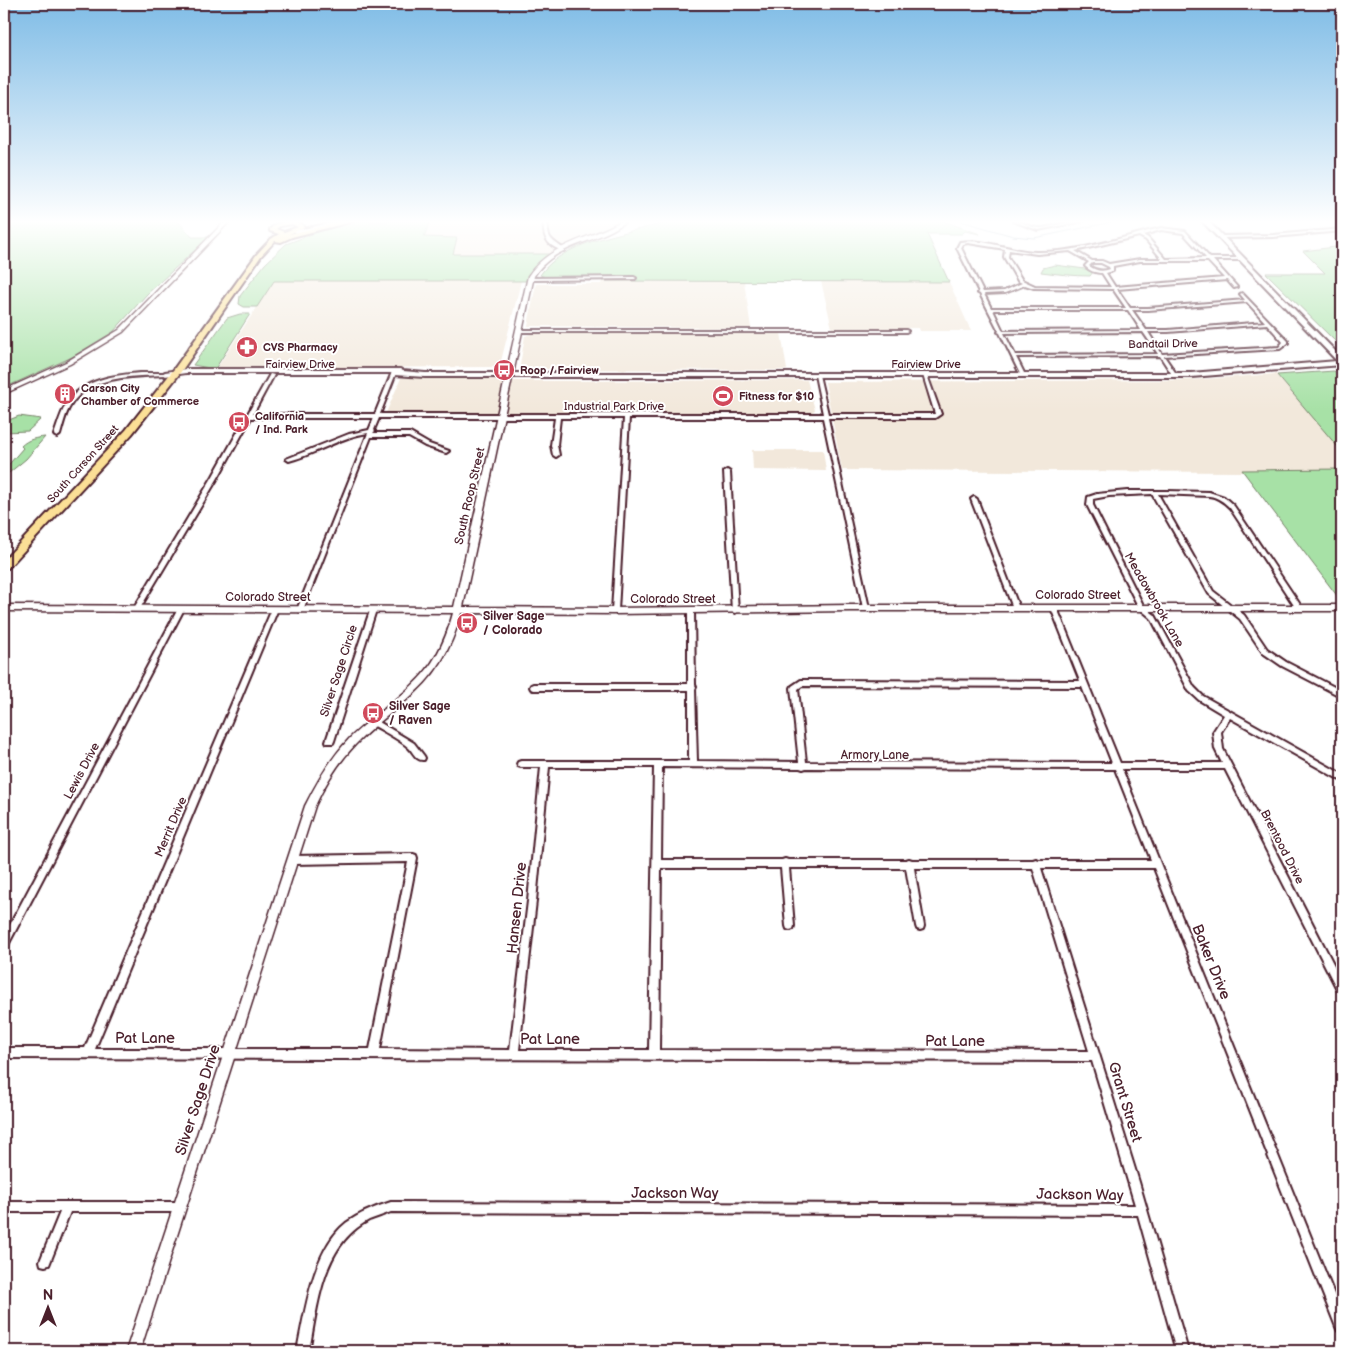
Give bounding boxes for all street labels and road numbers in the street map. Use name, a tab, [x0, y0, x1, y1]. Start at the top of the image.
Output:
street label: Bandtail Drive	[1128, 337, 1198, 351]
street label: Fairview Drive	[265, 358, 335, 371]
street label: Fairview Drive	[891, 358, 961, 371]
street label: Industrial Park Drive	[564, 400, 664, 413]
street label: South Carson Street	[45, 422, 122, 506]
street label: South Roop Street	[452, 446, 489, 546]
street label: Meadowbrook Lane	[1121, 550, 1187, 650]
street label: Colorado Street	[1035, 588, 1121, 603]
street label: Colorado Street	[225, 590, 311, 605]
street label: Colorado Street	[630, 592, 716, 607]
street label: Silver Sage Circle	[317, 623, 361, 719]
street label: Lewis Drive	[61, 740, 103, 802]
street label: Armory Lane	[841, 748, 909, 763]
street label: Merrit Drive	[152, 795, 190, 859]
street label: Brentood Drive	[1257, 807, 1307, 887]
street label: Hansen Drive	[503, 861, 531, 955]
street label: Baker Drive	[1187, 922, 1235, 1002]
street label: Pat Lane	[115, 1029, 175, 1048]
street label: Pat Lane	[520, 1030, 580, 1049]
street label: Pat Lane	[925, 1032, 985, 1051]
street label: Silver Sage Drive	[171, 1042, 225, 1158]
street label: Grant Street	[1104, 1060, 1146, 1145]
street label: Jackson Way	[631, 1184, 719, 1203]
street label: Jackson Way	[1036, 1185, 1124, 1205]

